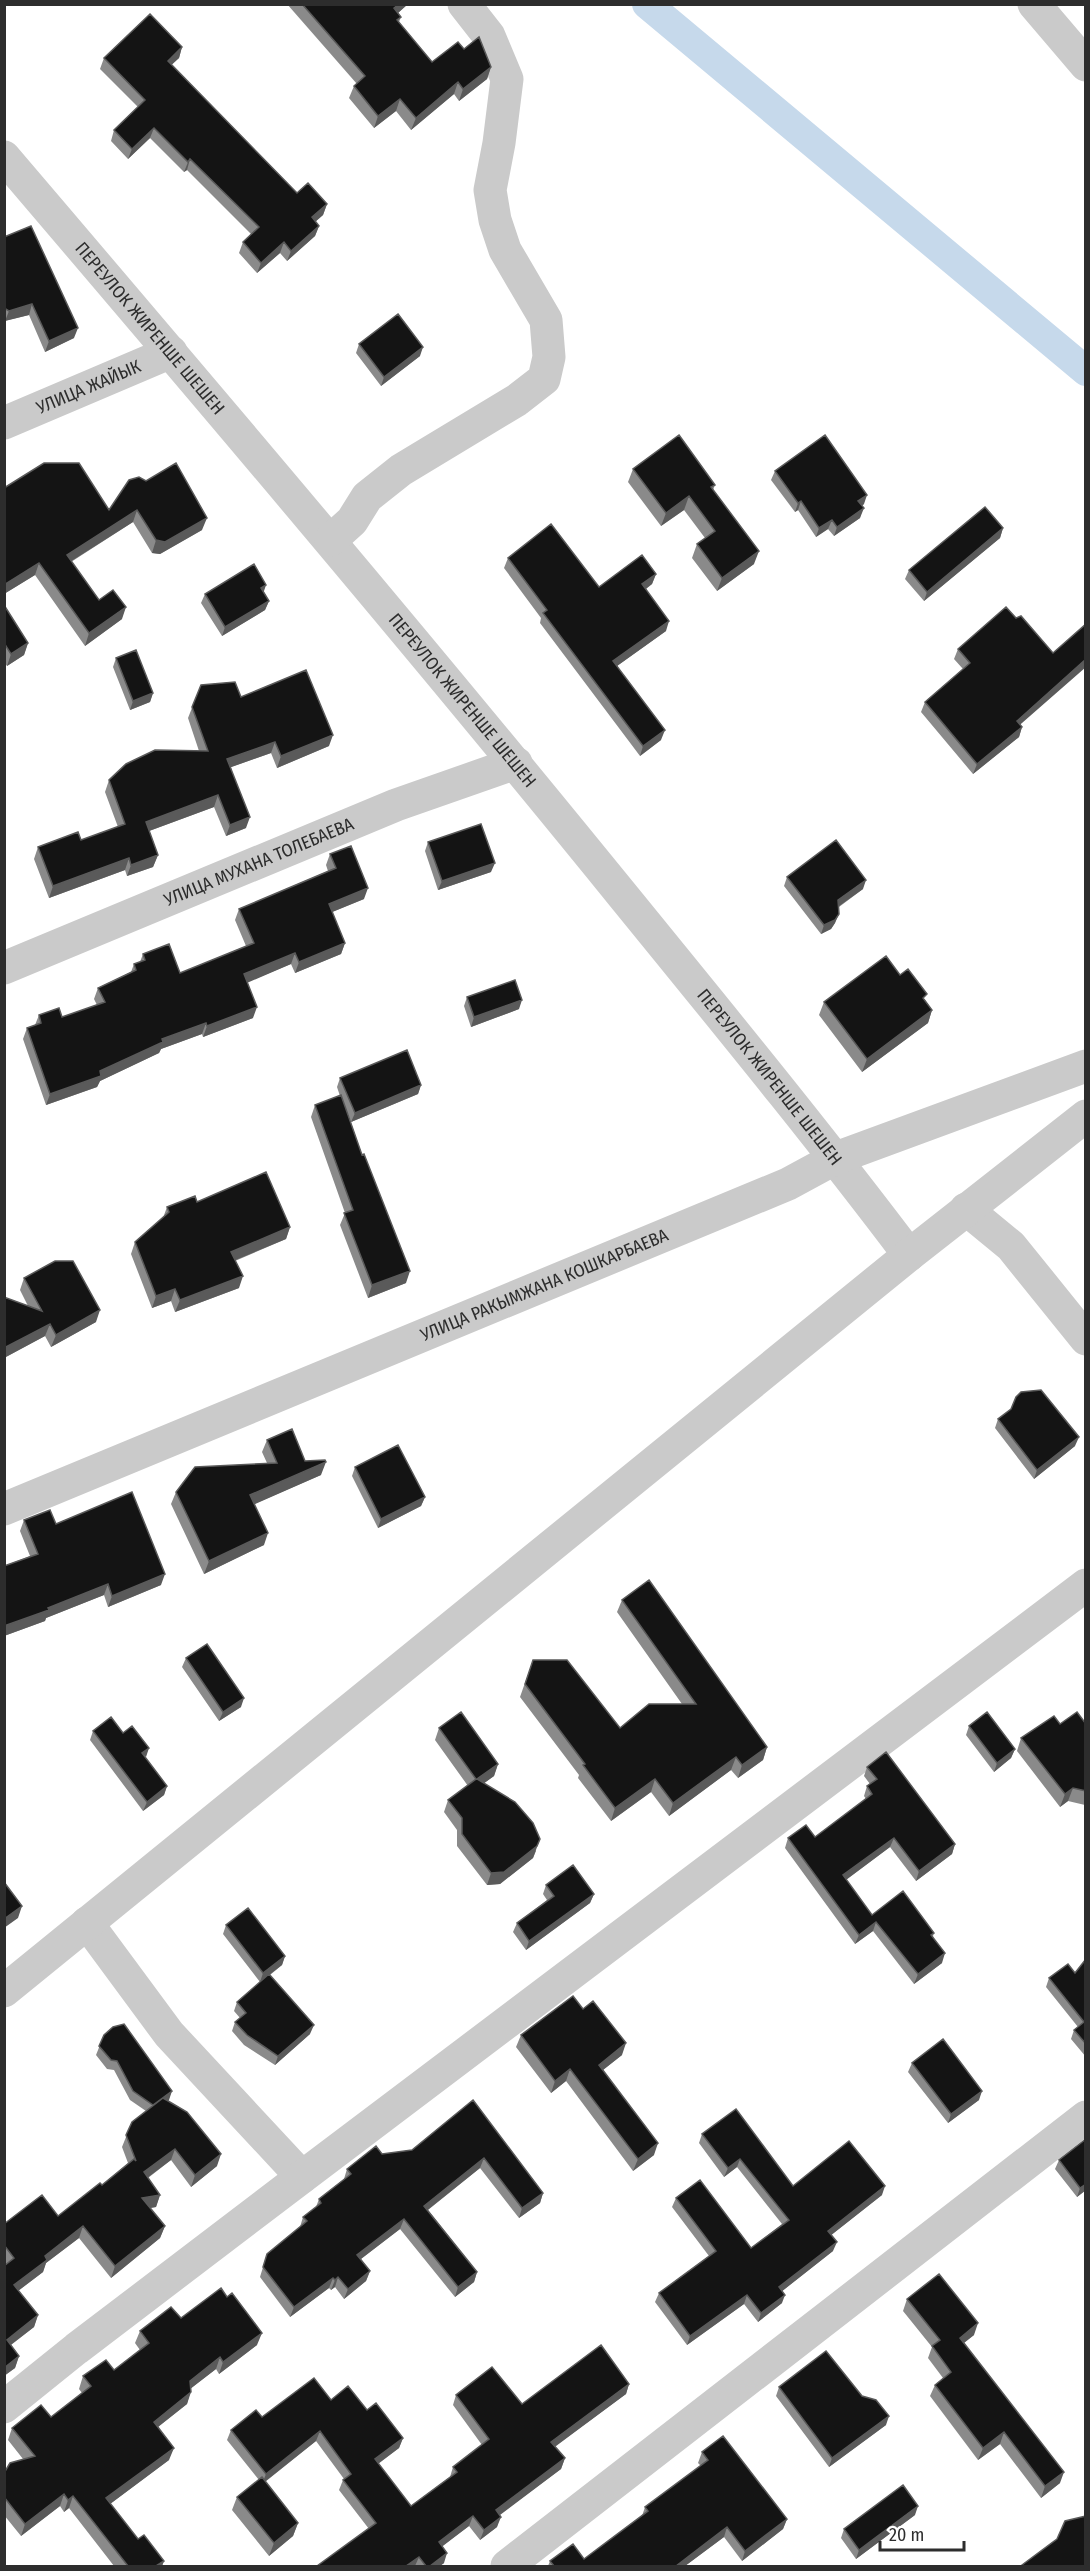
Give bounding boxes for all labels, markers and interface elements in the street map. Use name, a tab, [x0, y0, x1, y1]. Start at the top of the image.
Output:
street label: ПЕРЕУЛОК ЖИРЕНШЕ ШЕШЕН	[70, 238, 229, 419]
street label: УЛИЦА ЖАЙЫК	[32, 355, 144, 419]
street label: ПЕРЕУЛОК ЖИРЕНШЕ ШЕШЕН	[384, 609, 541, 792]
street label: УЛИЦА МУХАНА ТОЛЕБАЕВА	[160, 813, 357, 912]
street label: ПЕРЕУЛОК ЖИРЕНШЕ ШЕШЕН	[692, 984, 847, 1170]
street label: УЛИЦА РАКЫМЖАНА КОШКАРБАЕВА	[416, 1224, 672, 1346]
scale bar	[880, 2514, 964, 2552]
text: 20 m	[889, 2524, 924, 2546]

